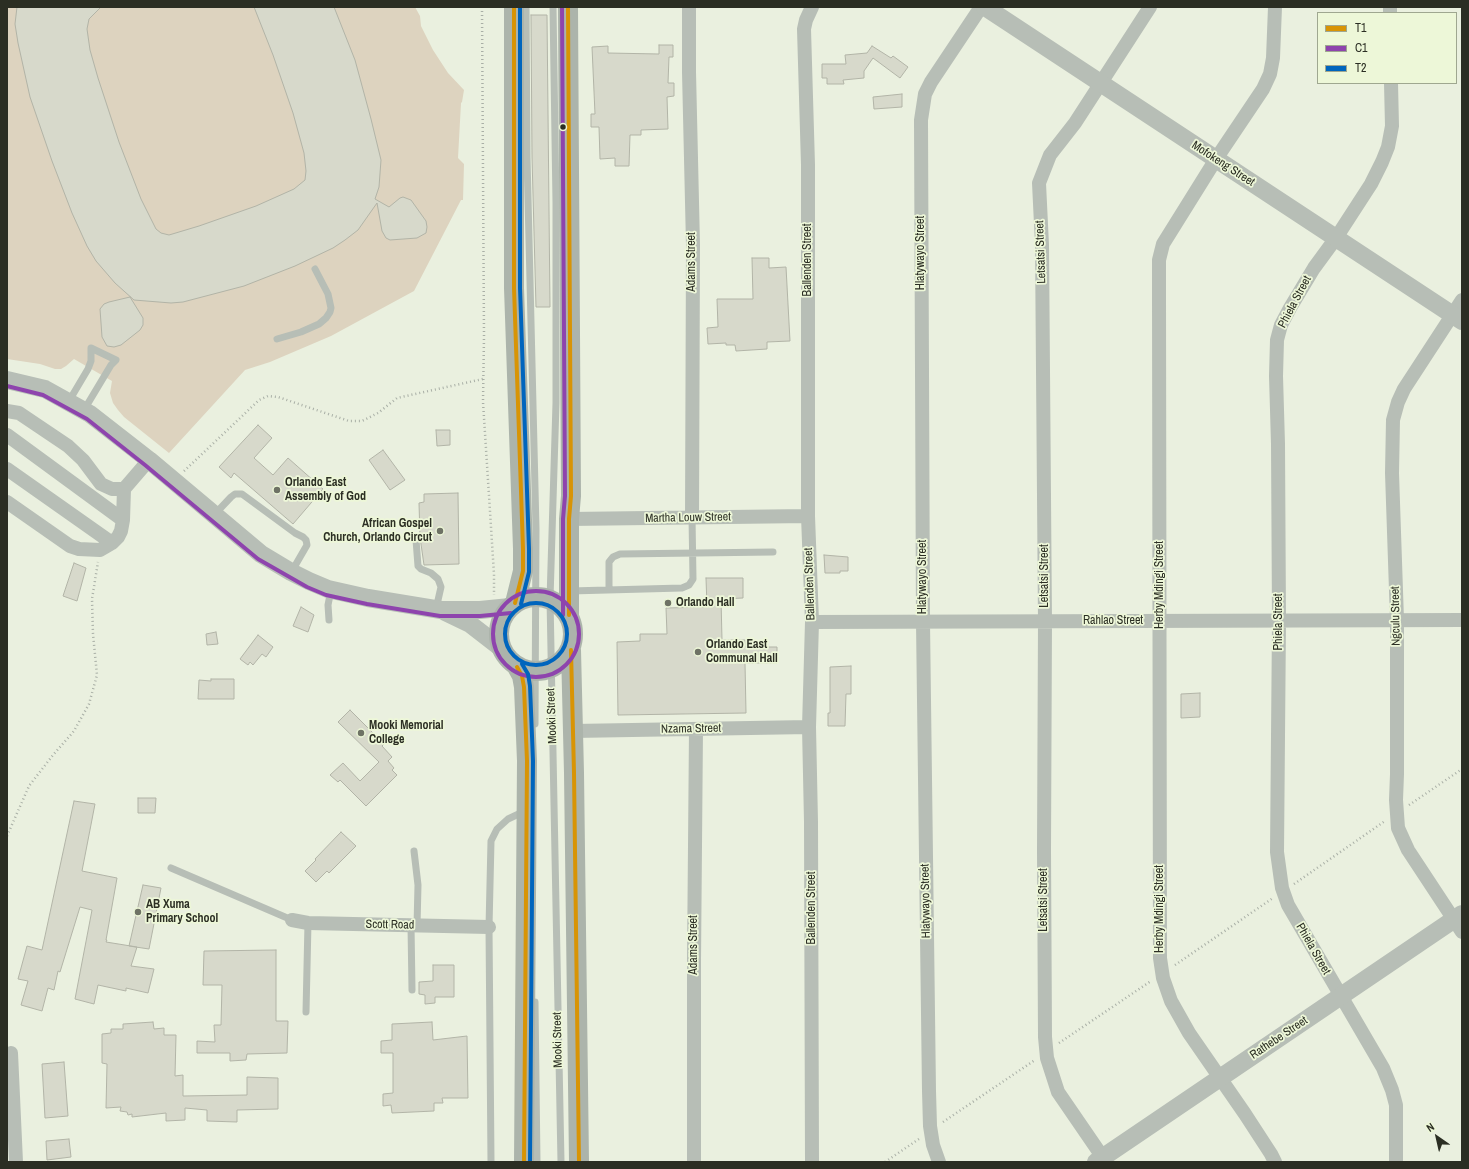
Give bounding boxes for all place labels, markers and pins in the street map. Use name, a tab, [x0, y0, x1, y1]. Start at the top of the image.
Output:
unlabelled marker	[558, 122, 568, 132]
place label: Orlando East Assembly of God	[285, 476, 366, 504]
marker: Orlando East Assembly of God	[272, 485, 282, 495]
place label: African Gospel Church, Orlando Circut	[323, 517, 432, 545]
marker: African Gospel Church, Orlando Circut	[435, 526, 445, 536]
place label: Orlando Hall	[676, 596, 735, 610]
marker: Orlando Hall	[663, 598, 673, 608]
place label: Orlando East Communal Hall	[706, 638, 778, 666]
marker: Orlando East Communal Hall	[693, 647, 703, 657]
place label: Mooki Memorial College	[369, 719, 443, 747]
marker: Mooki Memorial College	[356, 728, 366, 738]
place label: AB Xuma Primary School	[146, 898, 218, 926]
marker: AB Xuma Primary School	[133, 907, 143, 917]

